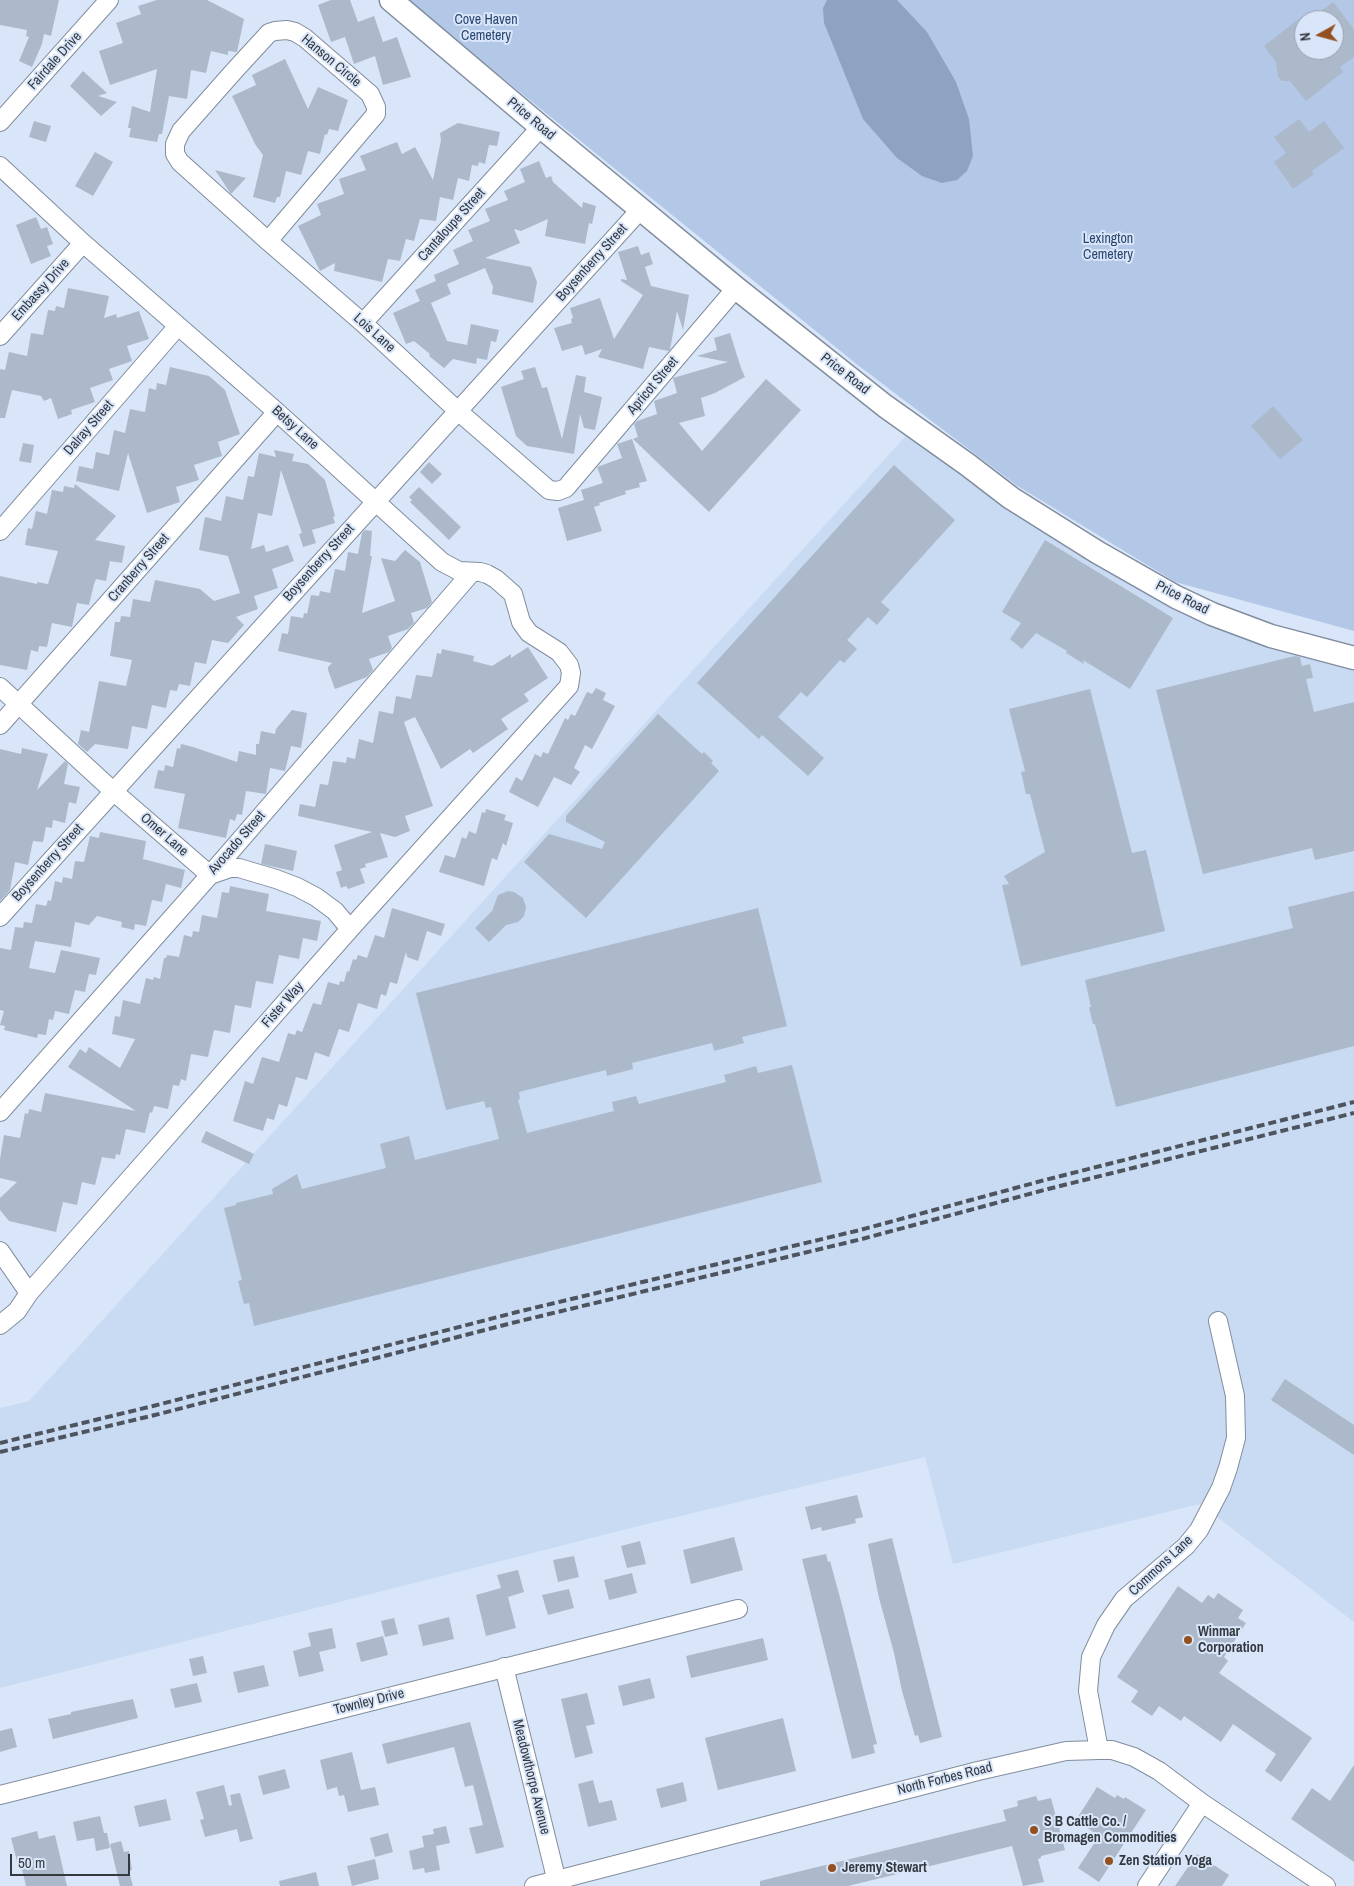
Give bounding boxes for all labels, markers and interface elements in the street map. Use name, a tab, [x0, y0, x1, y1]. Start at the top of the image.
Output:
north arrow	[1294, 10, 1344, 60]
park label: Cove Haven Cemetery	[454, 12, 518, 44]
street label: Fairdale Drive	[25, 29, 85, 93]
street label: Hanson Circle	[298, 31, 364, 91]
text: N	[1296, 31, 1315, 42]
street label: Price Road	[504, 94, 558, 144]
street label: Cantaloupe Street	[415, 185, 489, 265]
street label: Boysenberry Street	[553, 221, 631, 305]
park label: Lexington Cemetery	[1083, 231, 1133, 264]
street label: Embassy Drive	[9, 255, 73, 325]
street label: Lois Lane	[350, 310, 398, 356]
street label: Price Road	[817, 350, 873, 398]
street label: Apricot Street	[624, 354, 682, 418]
street label: Dalray Street	[61, 397, 117, 459]
street label: Betsy Lane	[268, 403, 322, 453]
street label: Boysenberry Street	[280, 521, 358, 605]
street label: Cranberry Street	[105, 530, 173, 606]
street label: Price Road	[1153, 577, 1211, 619]
street label: Avocado Street	[205, 808, 269, 878]
street label: Omer Lane	[137, 810, 191, 860]
street label: Boysenberry Street	[9, 821, 87, 905]
street label: Fister Way	[259, 979, 307, 1031]
street label: Commons Lane	[1126, 1532, 1196, 1600]
place label: Winmar Corporation	[1198, 1624, 1264, 1656]
marker: Winmar Corporation	[1182, 1634, 1194, 1646]
street label: Townley Drive	[332, 1685, 406, 1719]
street label: Meadowthorpe Avenue	[509, 1718, 553, 1836]
street label: North Forbes Road	[896, 1759, 994, 1799]
place label: S B Cattle Co. / Bromagen Commodities	[1044, 1814, 1177, 1846]
marker: S B Cattle Co. / Bromagen Commodities	[1028, 1824, 1040, 1836]
scale bar	[12, 1844, 132, 1876]
text: 50 m	[18, 1852, 45, 1873]
place label: Zen Station Yoga	[1119, 1853, 1212, 1869]
marker: Zen Station Yoga	[1103, 1855, 1115, 1867]
place label: Jeremy Stewart	[842, 1860, 927, 1876]
marker: Jeremy Stewart	[826, 1862, 838, 1874]

